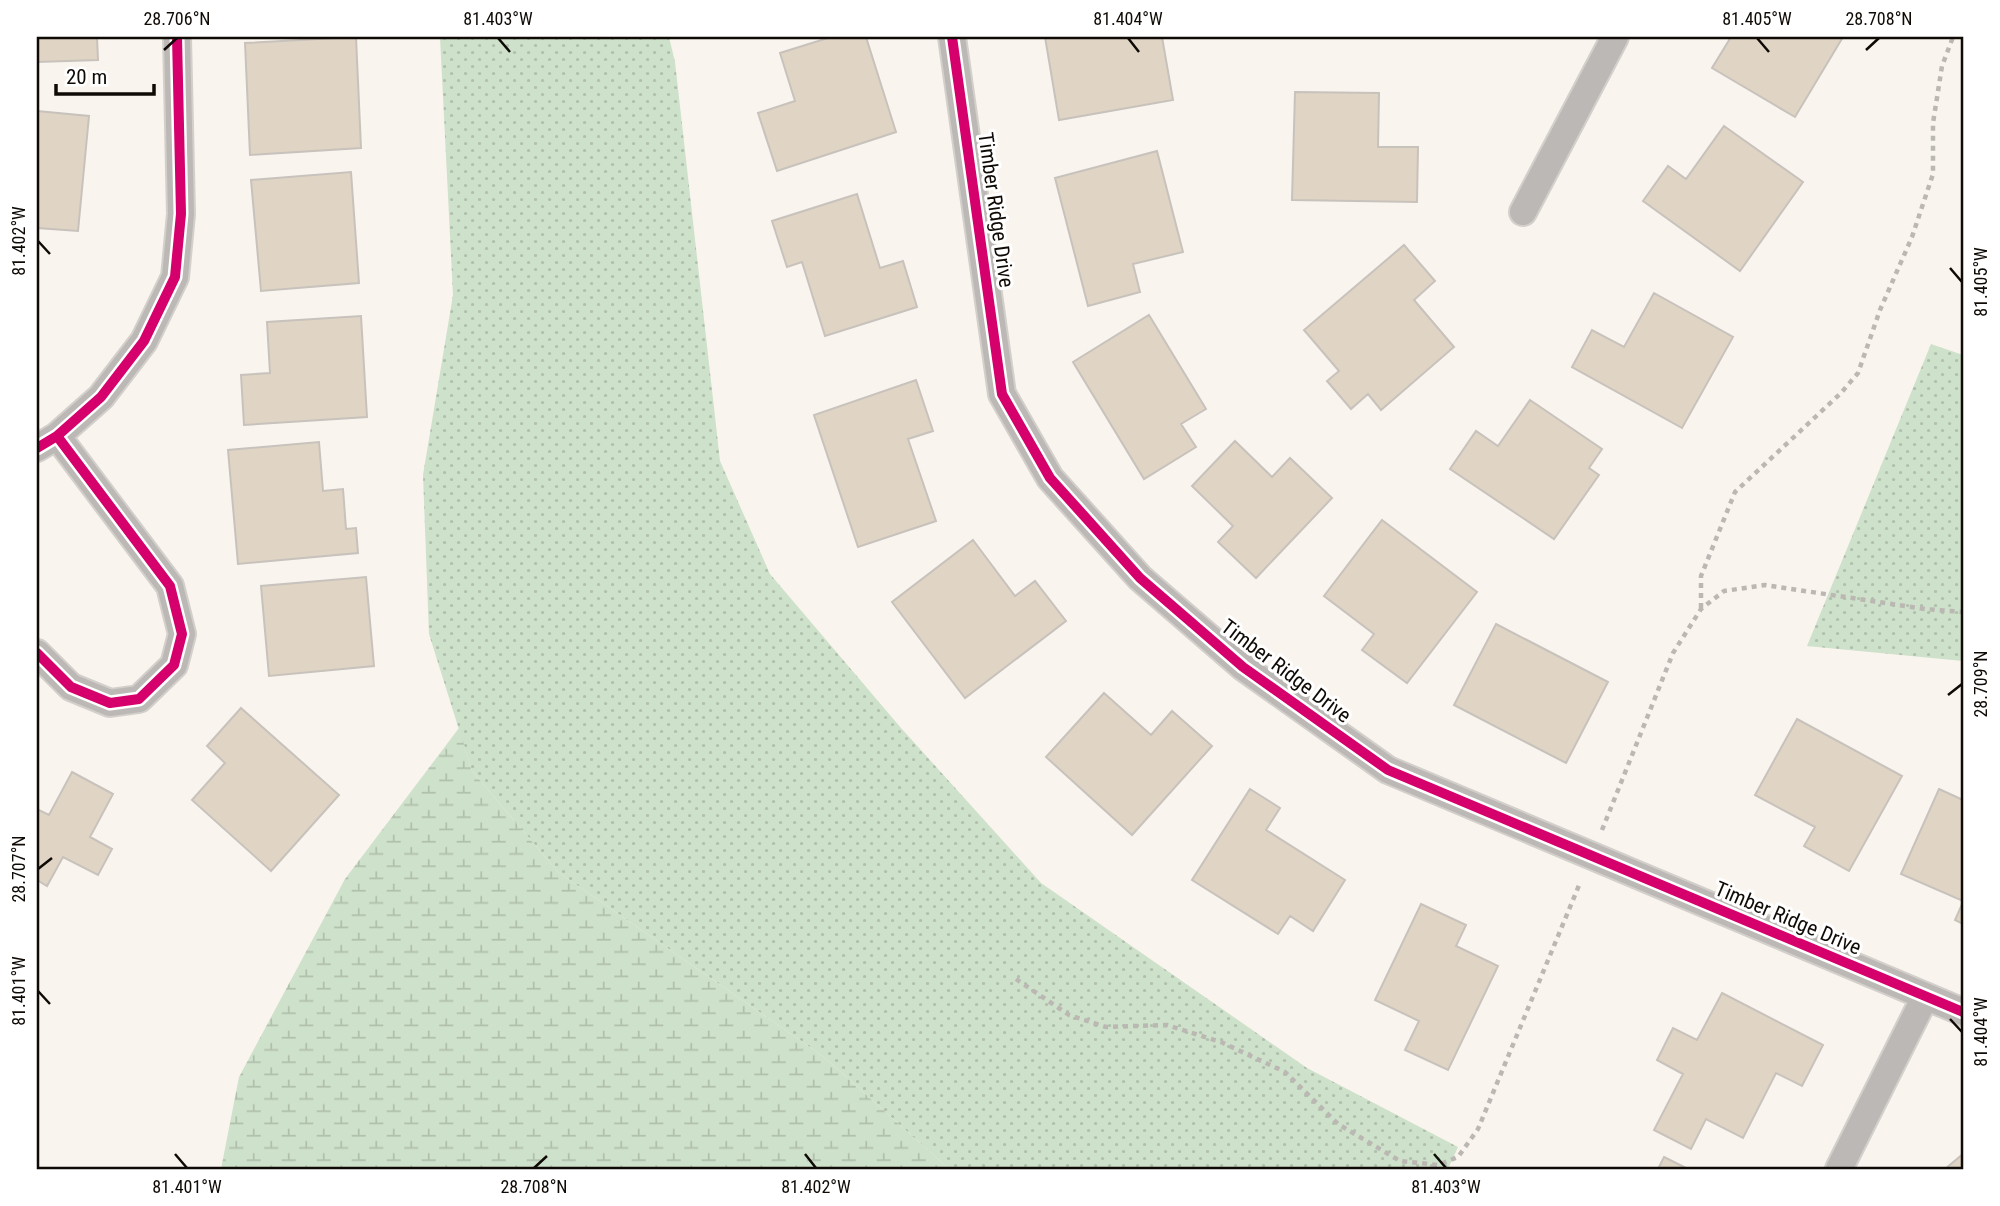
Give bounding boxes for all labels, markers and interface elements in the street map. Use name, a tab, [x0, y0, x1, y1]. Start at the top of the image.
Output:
text: 28.706°N	[143, 8, 211, 29]
text: 81.403°W	[463, 8, 533, 29]
text: 81.404°W	[1093, 8, 1163, 29]
text: 81.405°W	[1722, 8, 1792, 29]
text: 28.708°N	[1845, 8, 1913, 29]
scale bar	[56, 52, 154, 96]
text: 20 m	[66, 65, 107, 89]
street label: Timber Ridge Drive	[973, 131, 1019, 289]
text: 81.402°W	[8, 206, 29, 276]
text: 81.405°W	[1970, 247, 1991, 317]
street label: Timber Ridge Drive	[1216, 614, 1356, 728]
text: 28.709°N	[1970, 650, 1991, 718]
text: 28.707°N	[8, 835, 29, 903]
street label: Timber Ridge Drive	[1711, 876, 1865, 960]
text: 81.401°W	[8, 956, 29, 1026]
text: 81.404°W	[1970, 997, 1991, 1067]
text: 81.401°W	[152, 1176, 222, 1197]
text: 28.708°N	[500, 1176, 568, 1197]
text: 81.402°W	[781, 1176, 851, 1197]
text: 81.403°W	[1411, 1176, 1481, 1197]

